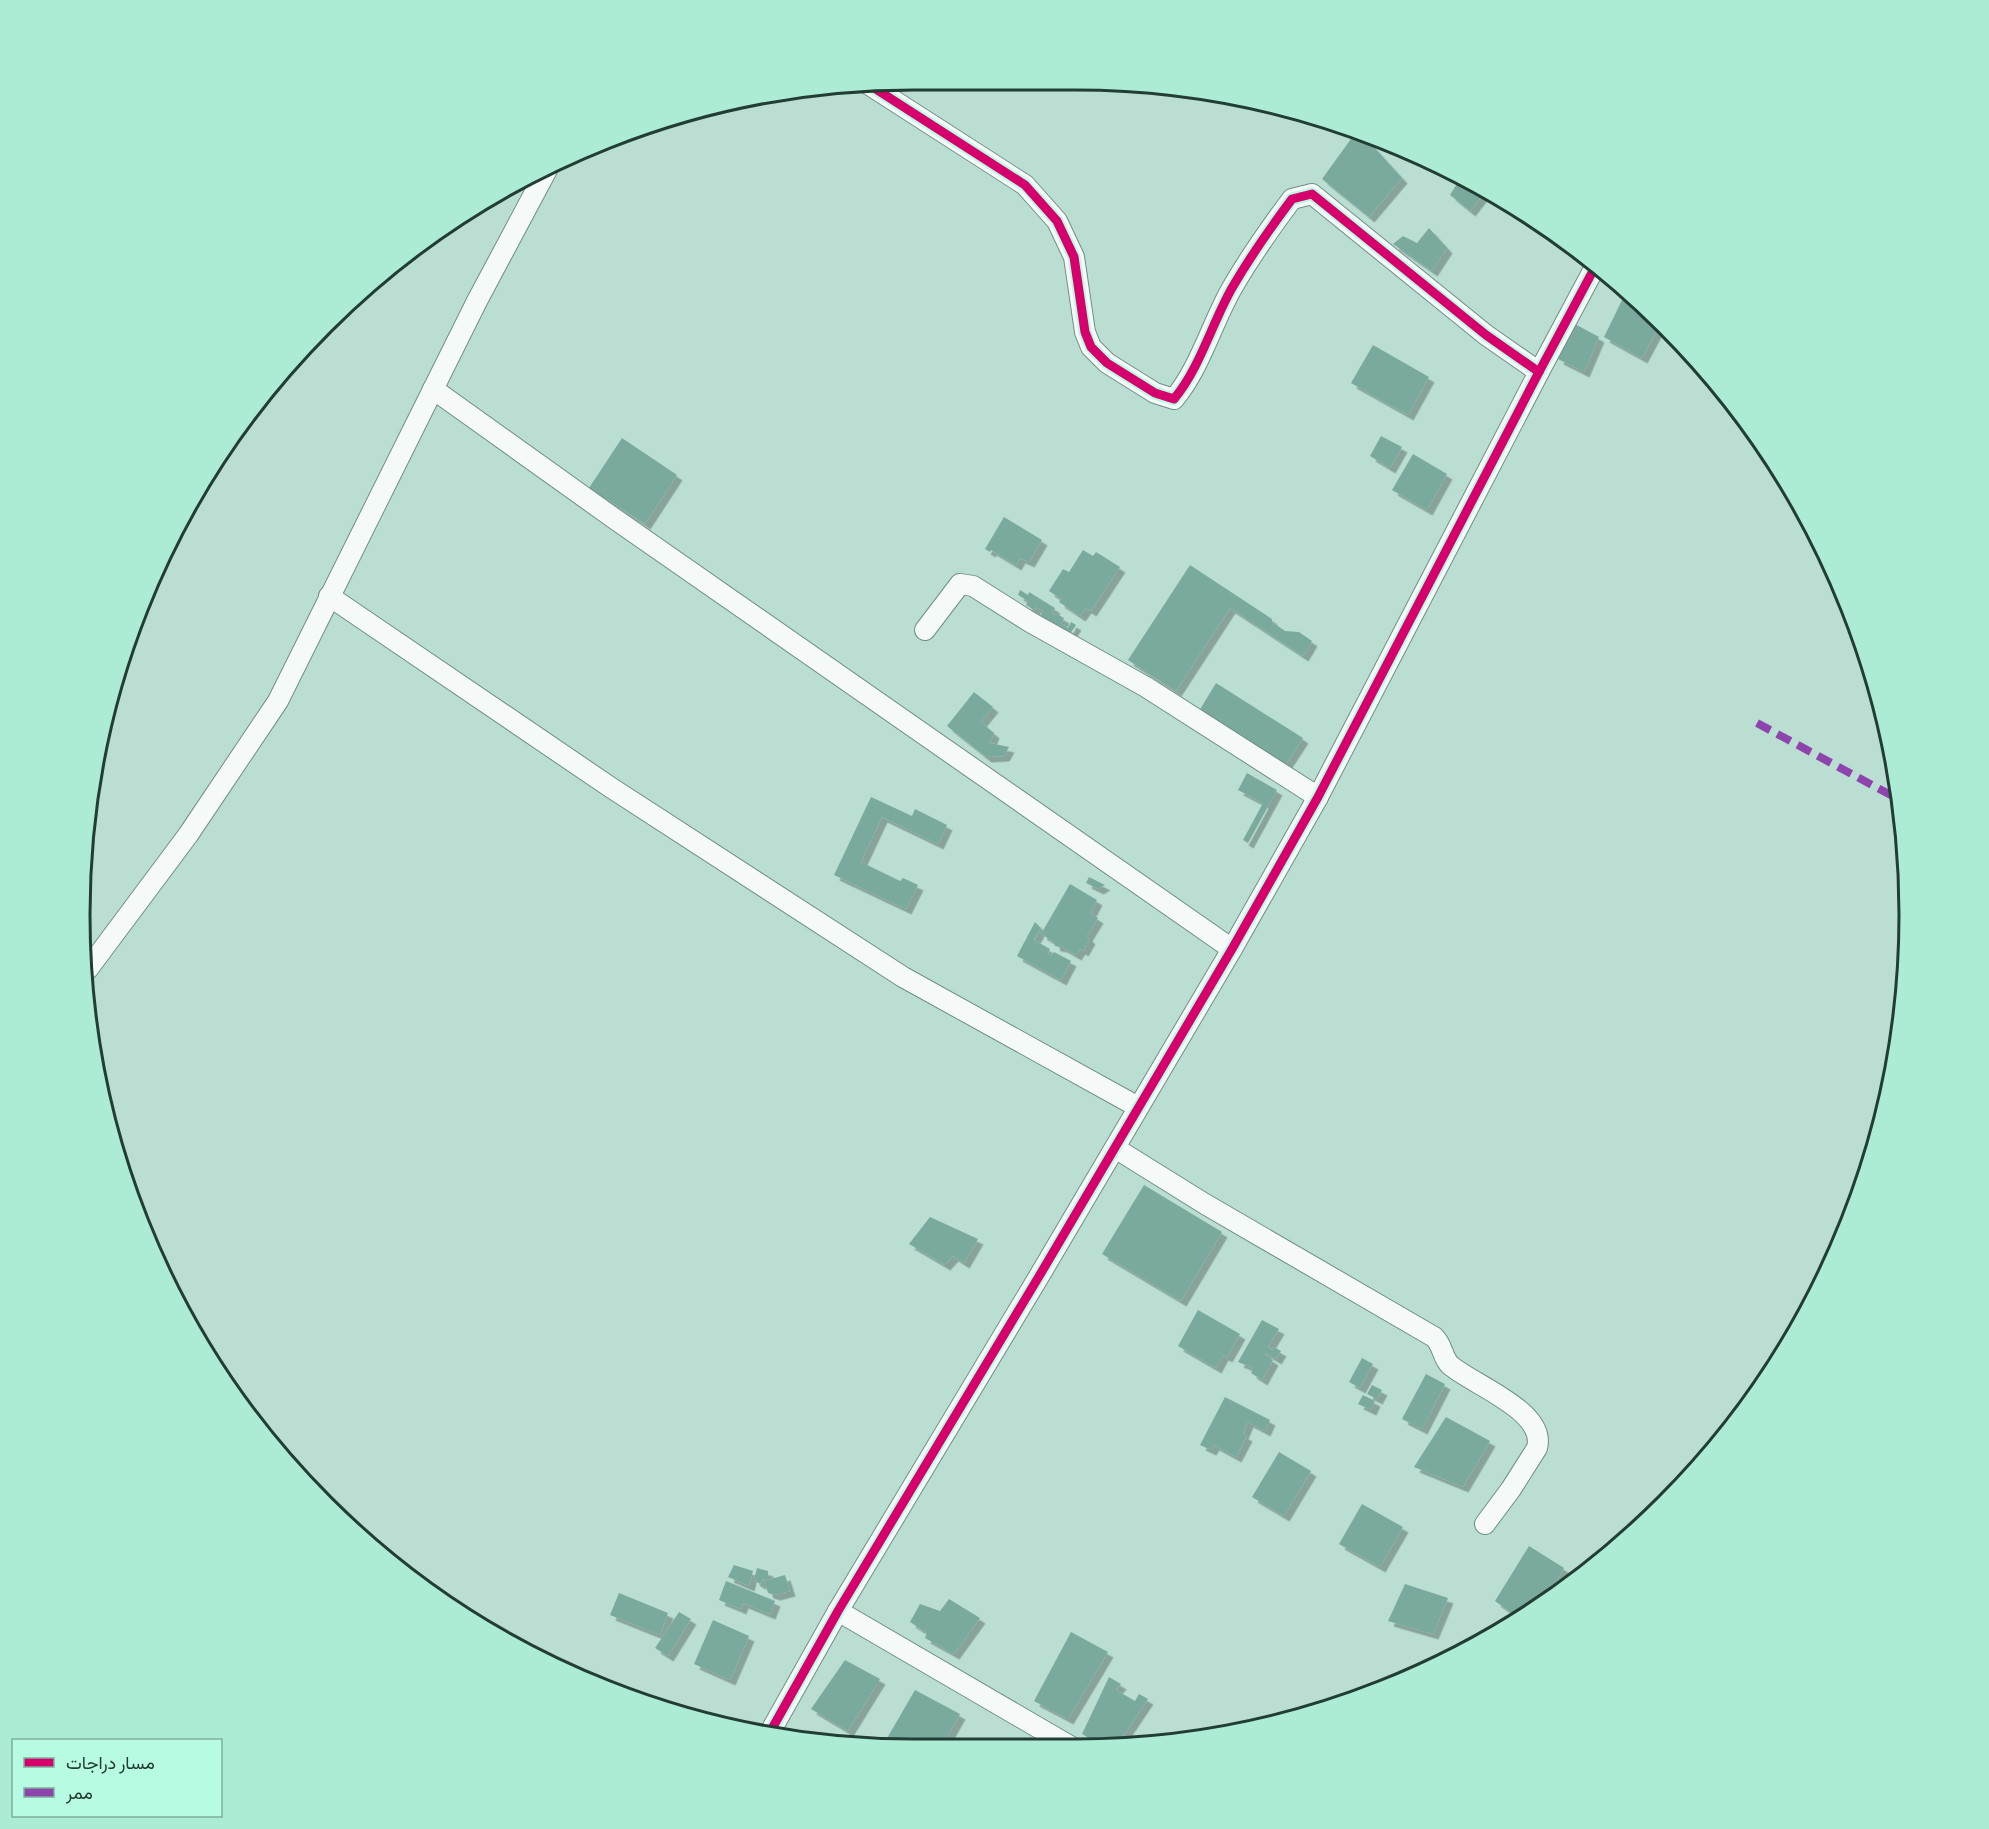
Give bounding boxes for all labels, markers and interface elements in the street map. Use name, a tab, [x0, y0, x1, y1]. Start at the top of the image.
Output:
legend	[12, 1739, 222, 1817]
text: مسار دراجات	[66, 1755, 155, 1774]
text: ممر	[65, 1785, 93, 1804]

